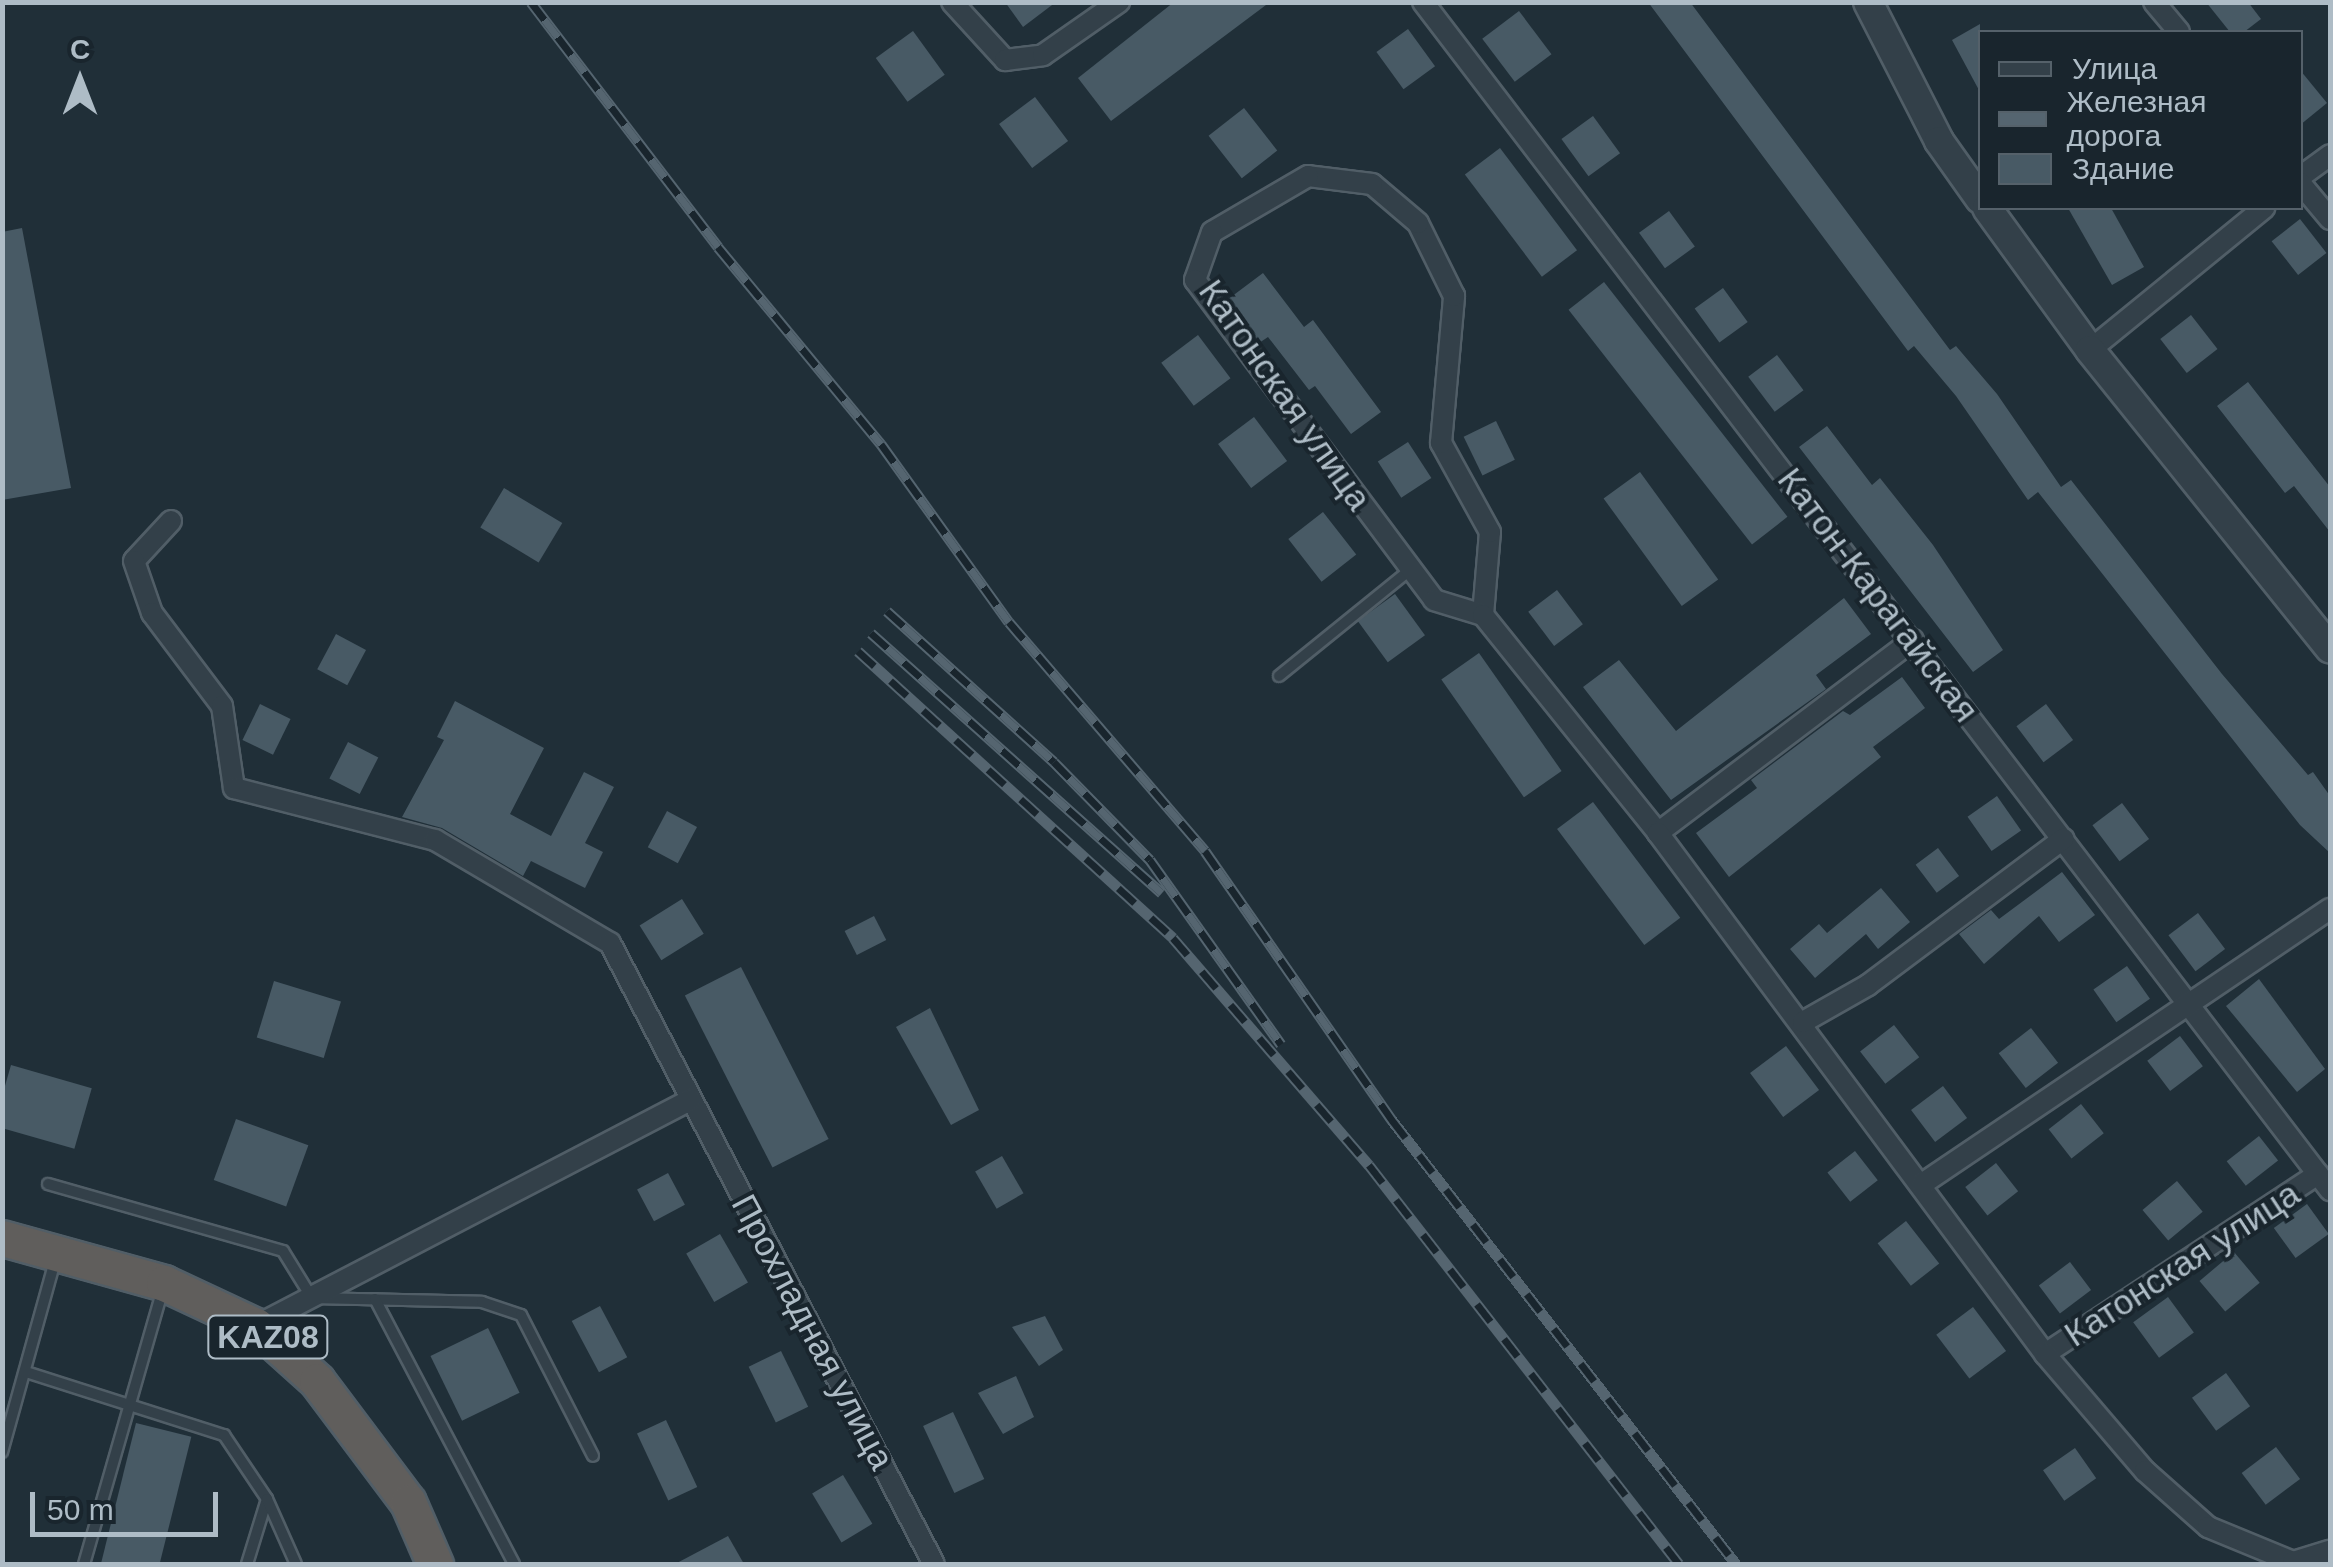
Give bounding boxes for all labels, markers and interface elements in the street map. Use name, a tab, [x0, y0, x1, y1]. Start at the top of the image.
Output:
north arrow	[30, 30, 130, 130]
legend	[1978, 30, 2303, 210]
text: С	[70, 34, 90, 65]
text: Улица	[2072, 52, 2157, 85]
text: Железная дорога	[2067, 85, 2206, 152]
text: Здание	[2072, 152, 2174, 185]
street label: Катонская улица	[1190, 272, 1380, 518]
street label: Катон-Карагайская	[1769, 460, 1987, 730]
street label: Катонская улица	[2057, 1172, 2307, 1356]
street label: Прохладная улица	[723, 1187, 903, 1477]
road number: KAZ08	[206, 1310, 330, 1364]
scale bar	[35, 1472, 222, 1534]
text: 50 m	[47, 1493, 114, 1526]

